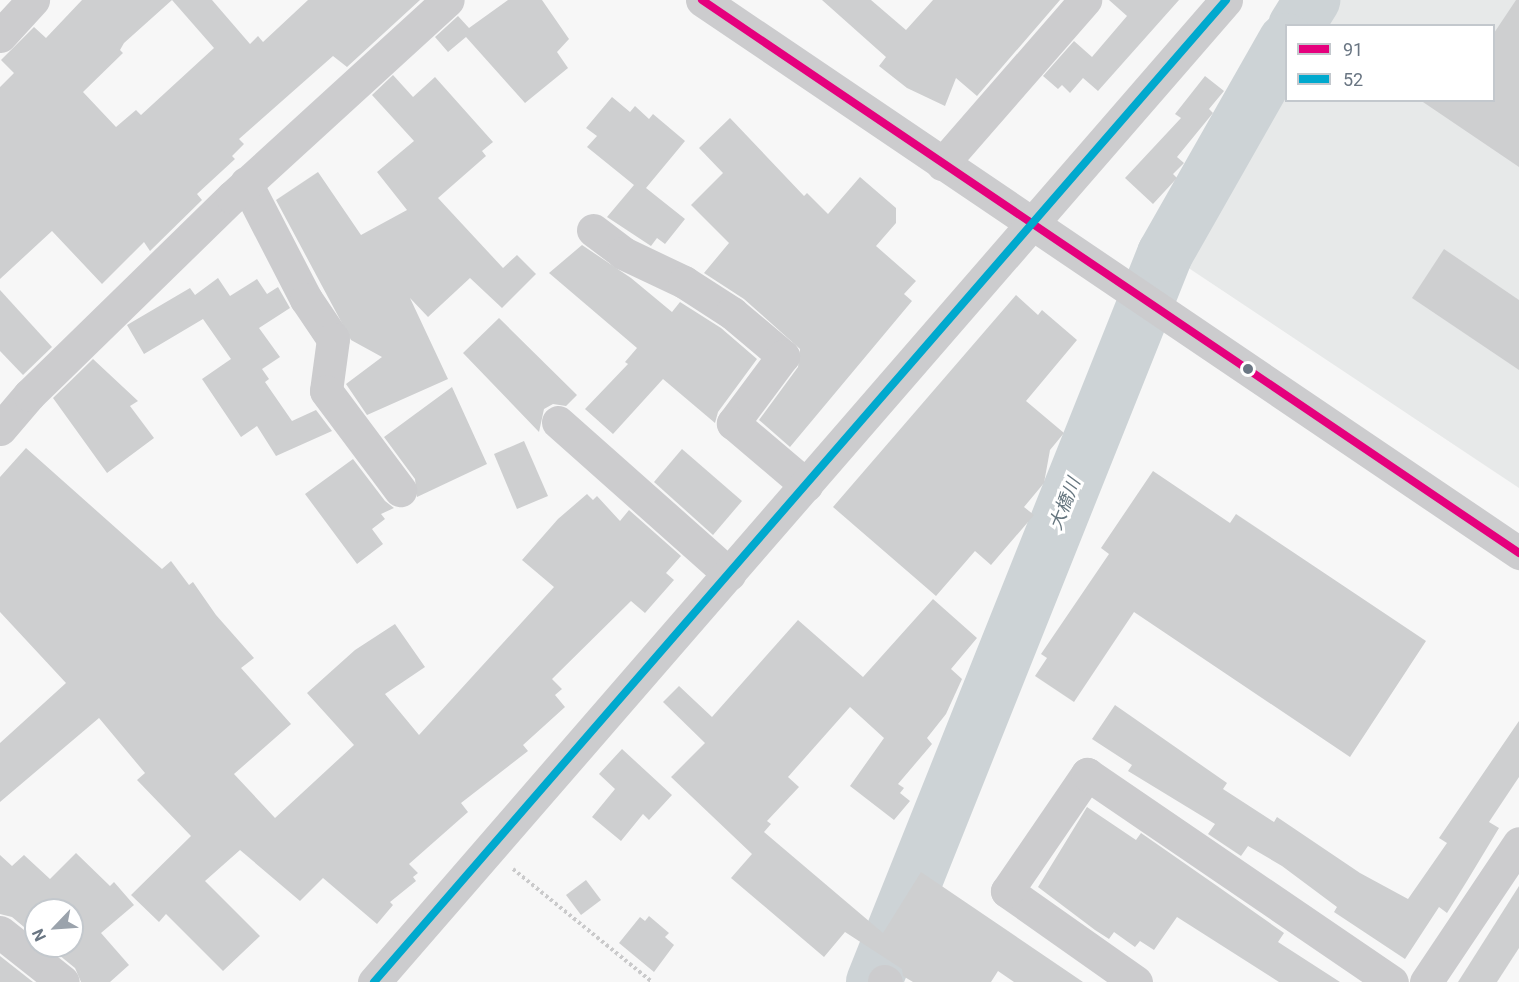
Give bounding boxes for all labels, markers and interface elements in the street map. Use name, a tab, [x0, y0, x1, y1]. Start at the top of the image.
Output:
legend	[1285, 24, 1495, 102]
text: 91	[1343, 39, 1363, 60]
text: 52	[1343, 69, 1363, 90]
unlabelled marker	[1242, 363, 1254, 375]
water label: 大橋川	[1045, 475, 1085, 533]
north arrow	[24, 898, 84, 958]
text: N	[28, 926, 50, 944]

